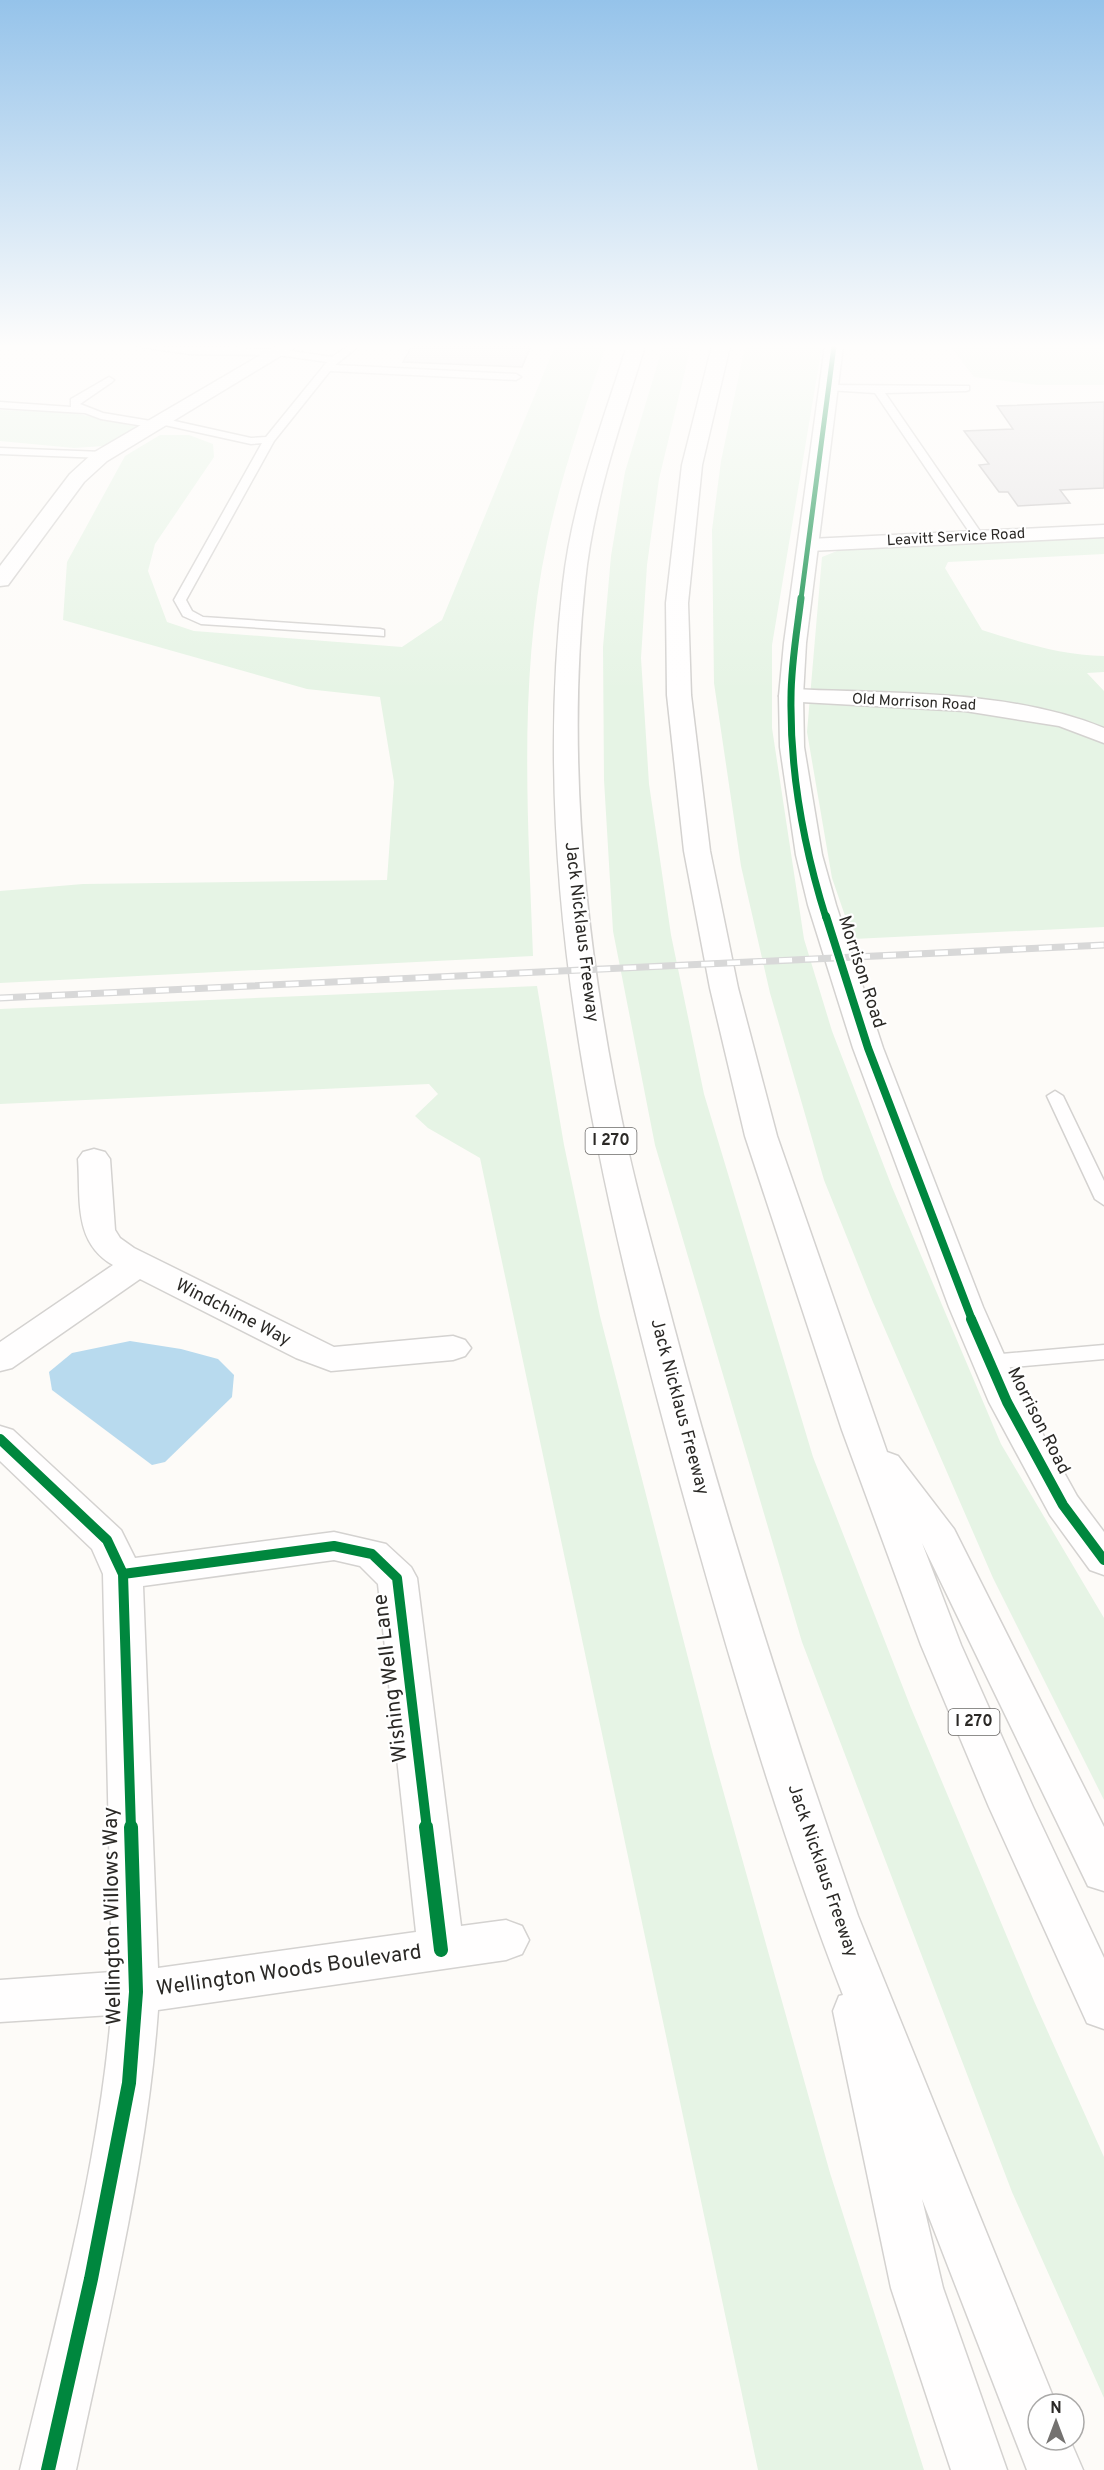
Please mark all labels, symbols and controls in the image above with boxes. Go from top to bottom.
street label: Leavitt Service Road [886,525,1026,551]
street label: Old Morrison Road [851,690,977,716]
street label: Jack Nicklaus Freeway [559,840,603,1024]
street label: Morrison Road [832,913,890,1031]
road number: I 270 [586,1128,636,1154]
street label: Windchime Way [171,1274,295,1352]
street label: Jack Nicklaus Freeway [644,1316,714,1498]
street label: Morrison Road [1001,1364,1075,1478]
street label: Wishing Well Lane [367,1592,415,1764]
road number: I 270 [948,1709,1000,1735]
street label: Jack Nicklaus Freeway [782,1781,862,1961]
street label: Wellington Willows Way [98,1807,128,2025]
street label: Wellington Woods Boulevard [155,1939,423,2003]
north arrow [1026,2392,1086,2452]
text: N [1050,2399,1062,2419]

